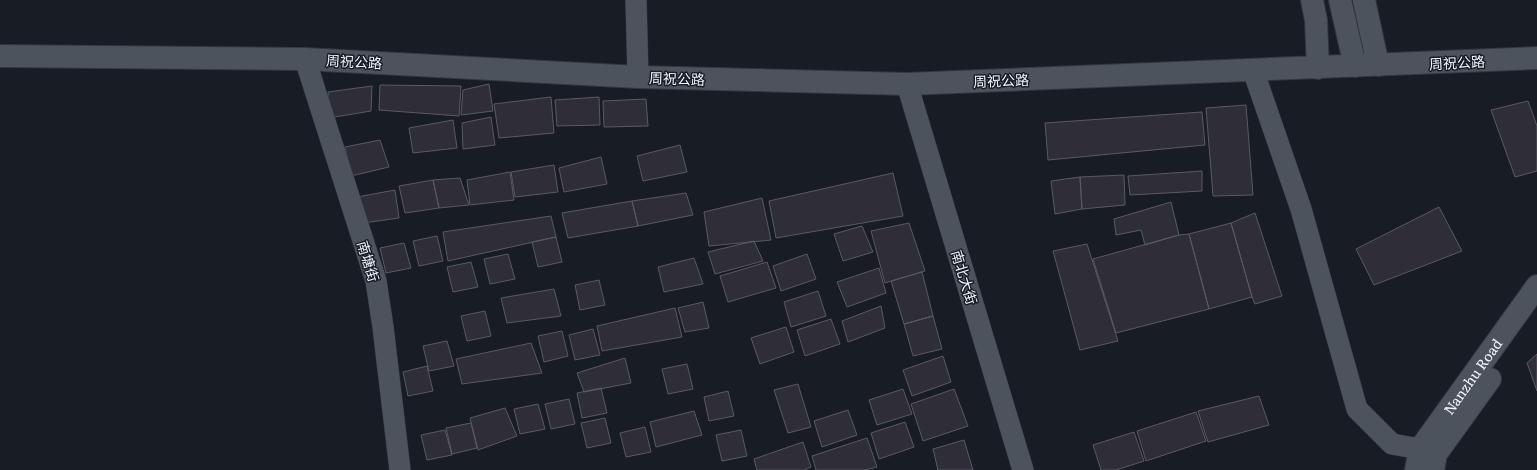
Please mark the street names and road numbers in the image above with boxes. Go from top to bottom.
street label: 周祝公路 [326,50,382,72]
street label: 周祝公路 [1429,51,1485,73]
street label: 周祝公路 [649,67,705,89]
street label: 周祝公路 [973,69,1029,91]
street label: 南塘街 [353,238,385,284]
street label: 南北大街 [947,247,983,307]
street label: Nanzhu Road [1438,334,1507,418]

